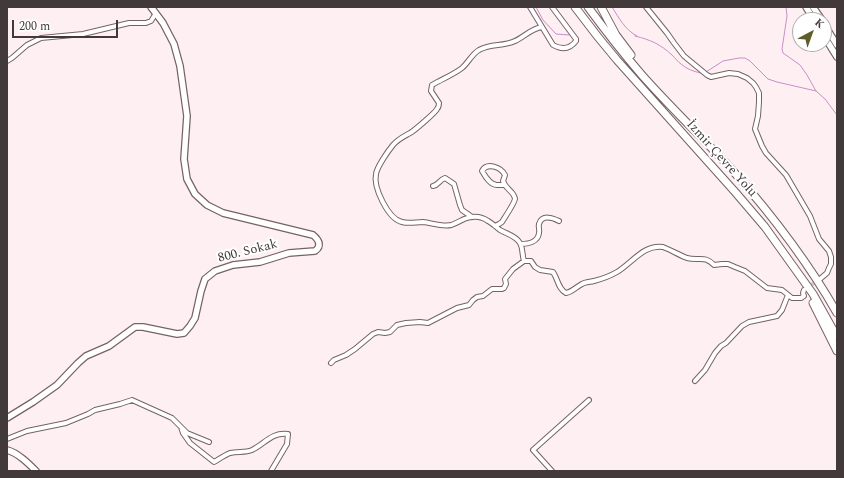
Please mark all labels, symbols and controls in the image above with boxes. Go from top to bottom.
scale bar [14,12,120,38]
north arrow [792,12,832,52]
text: K [811,14,828,33]
text: 200 m [19,17,50,36]
street label: İzmir Çevre Yolu [682,117,760,201]
street label: 800. Sokak [217,237,279,267]

